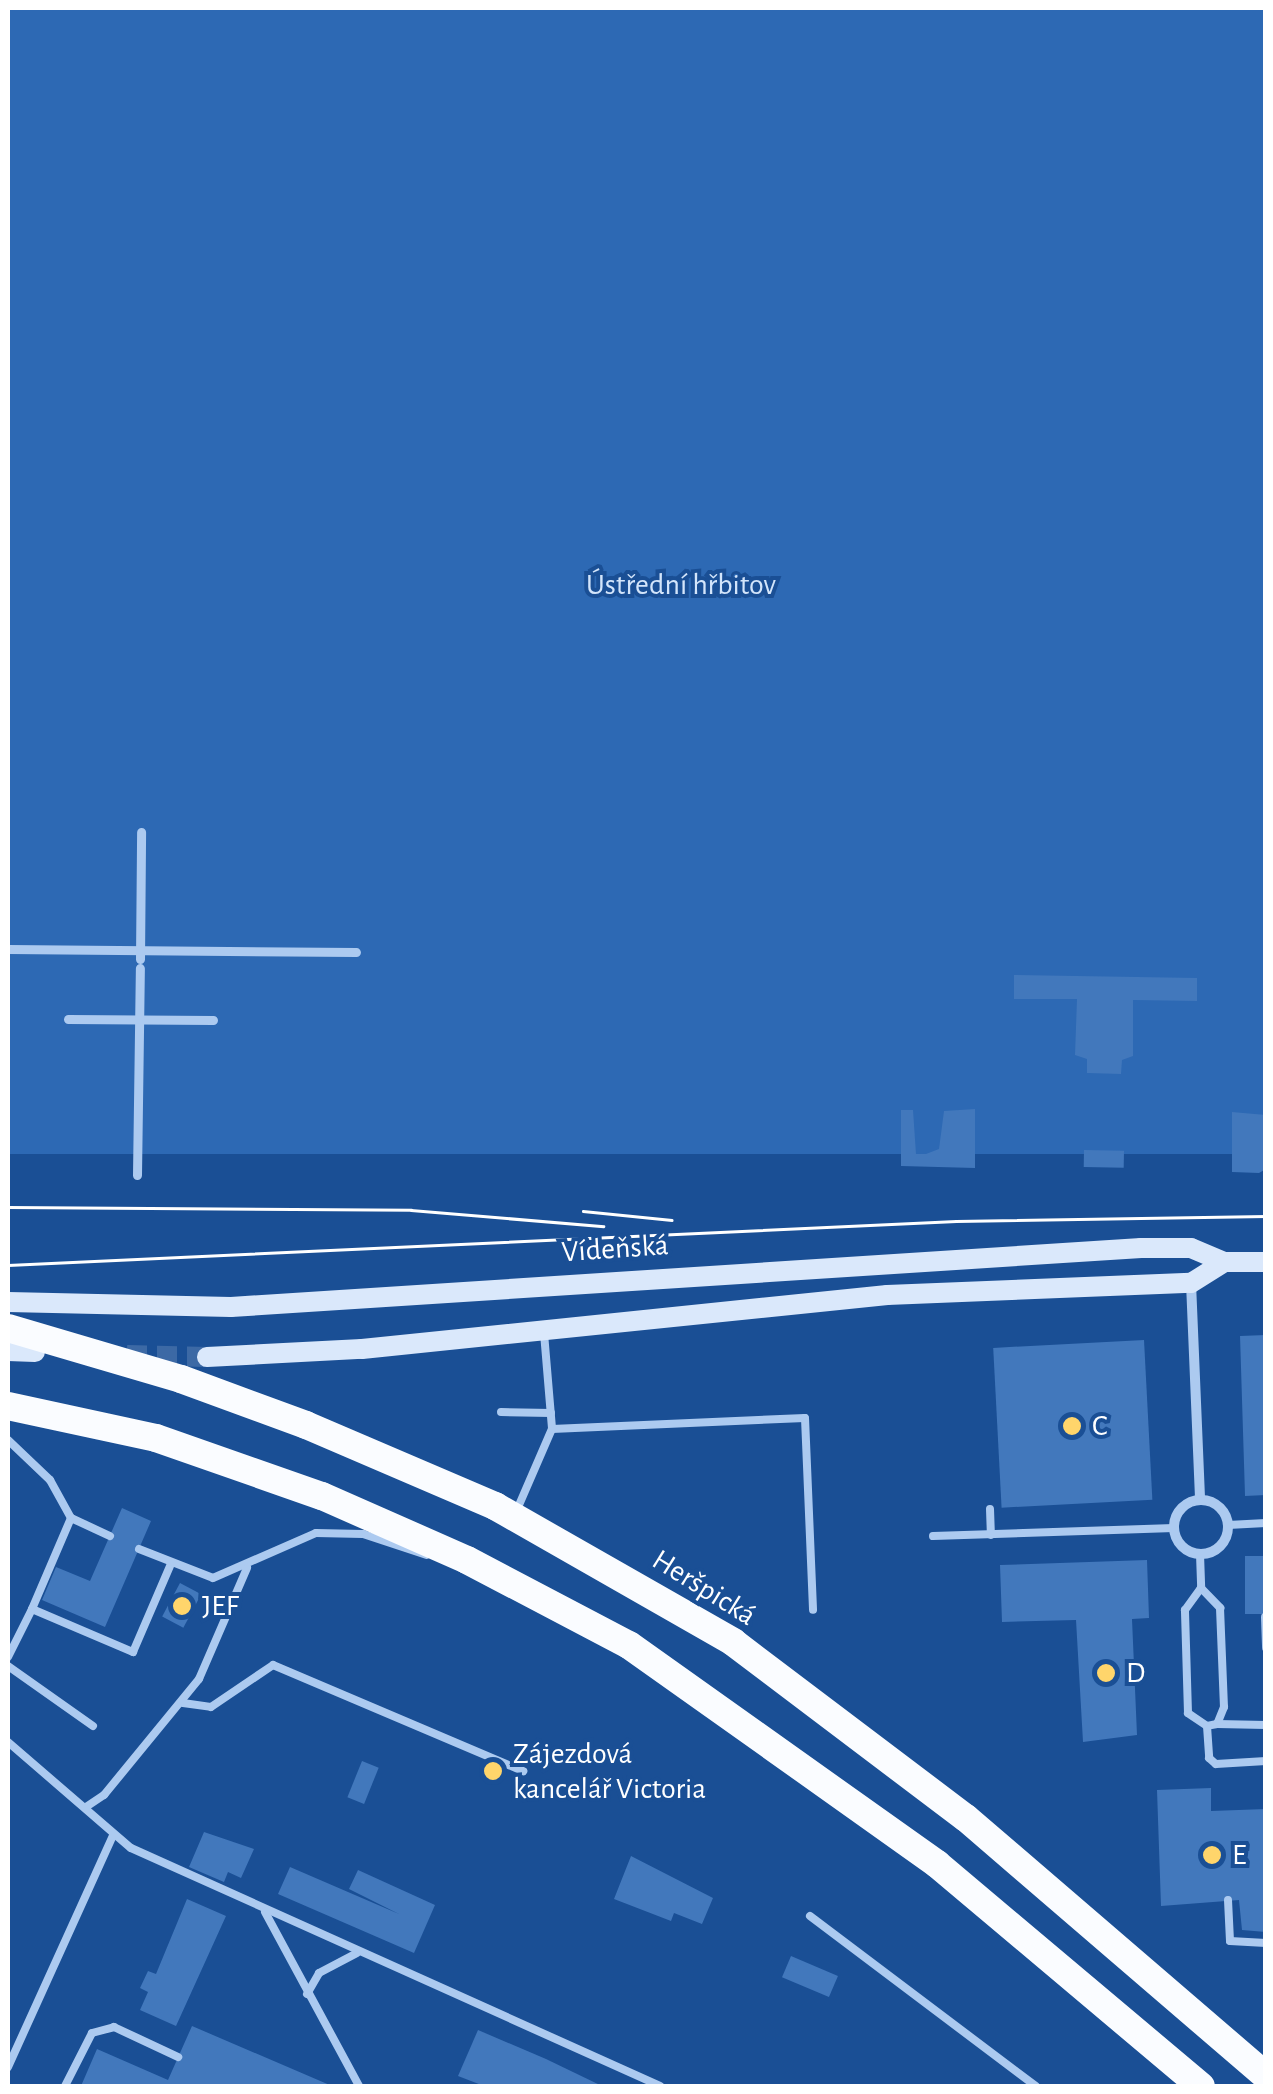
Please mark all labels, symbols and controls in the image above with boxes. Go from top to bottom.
park label: Ústřední hřbitov [586,567,776,603]
street label: Vídeňská [560,1227,670,1271]
place label: C [1092,1408,1108,1444]
marker: C [1061,1415,1083,1437]
street label: Heršpická [645,1542,763,1634]
place label: JEF [202,1588,239,1624]
marker: JEF [171,1595,193,1617]
place label: D [1126,1655,1145,1691]
marker: D [1095,1662,1117,1684]
place label: Zájezdová kancelář Victoria [513,1736,706,1806]
marker: Zájezdová kancelář Victoria [482,1760,504,1782]
place label: E [1232,1837,1246,1873]
marker: E [1201,1844,1223,1866]

